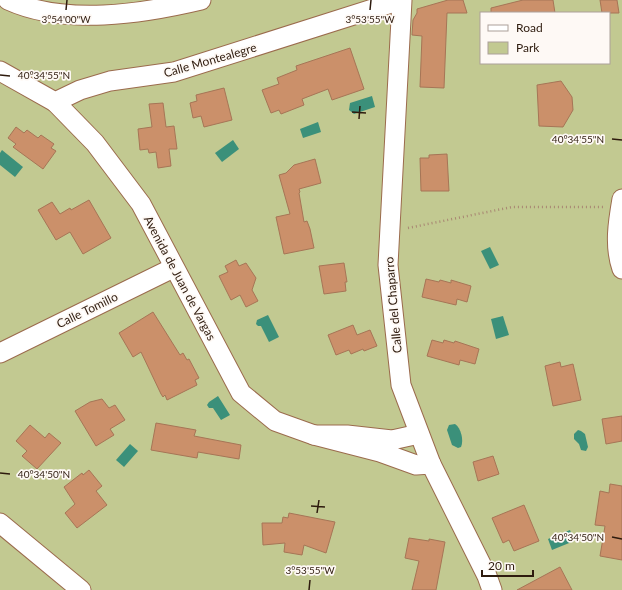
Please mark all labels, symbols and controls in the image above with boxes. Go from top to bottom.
legend [480,12,610,64]
text: 3°54'00"W [41,13,91,25]
text: 3°53'55"W [345,13,395,25]
text: Road [516,20,543,35]
street label: Calle Montealegre [162,40,258,80]
text: Park [516,40,540,55]
text: 40°34'55"N [18,69,70,81]
text: 40°34'55"N [552,133,604,145]
street label: Avenida de Juan de Vargas [141,213,219,343]
street label: Calle del Chaparro [381,256,405,354]
street label: Calle Tomillo [54,289,120,331]
text: 40°34'50"N [18,468,70,480]
text: 40°34'50"N [552,531,604,543]
scale bar [482,552,533,578]
text: 20 m [488,558,515,573]
text: 3°53'55"W [285,564,335,576]

